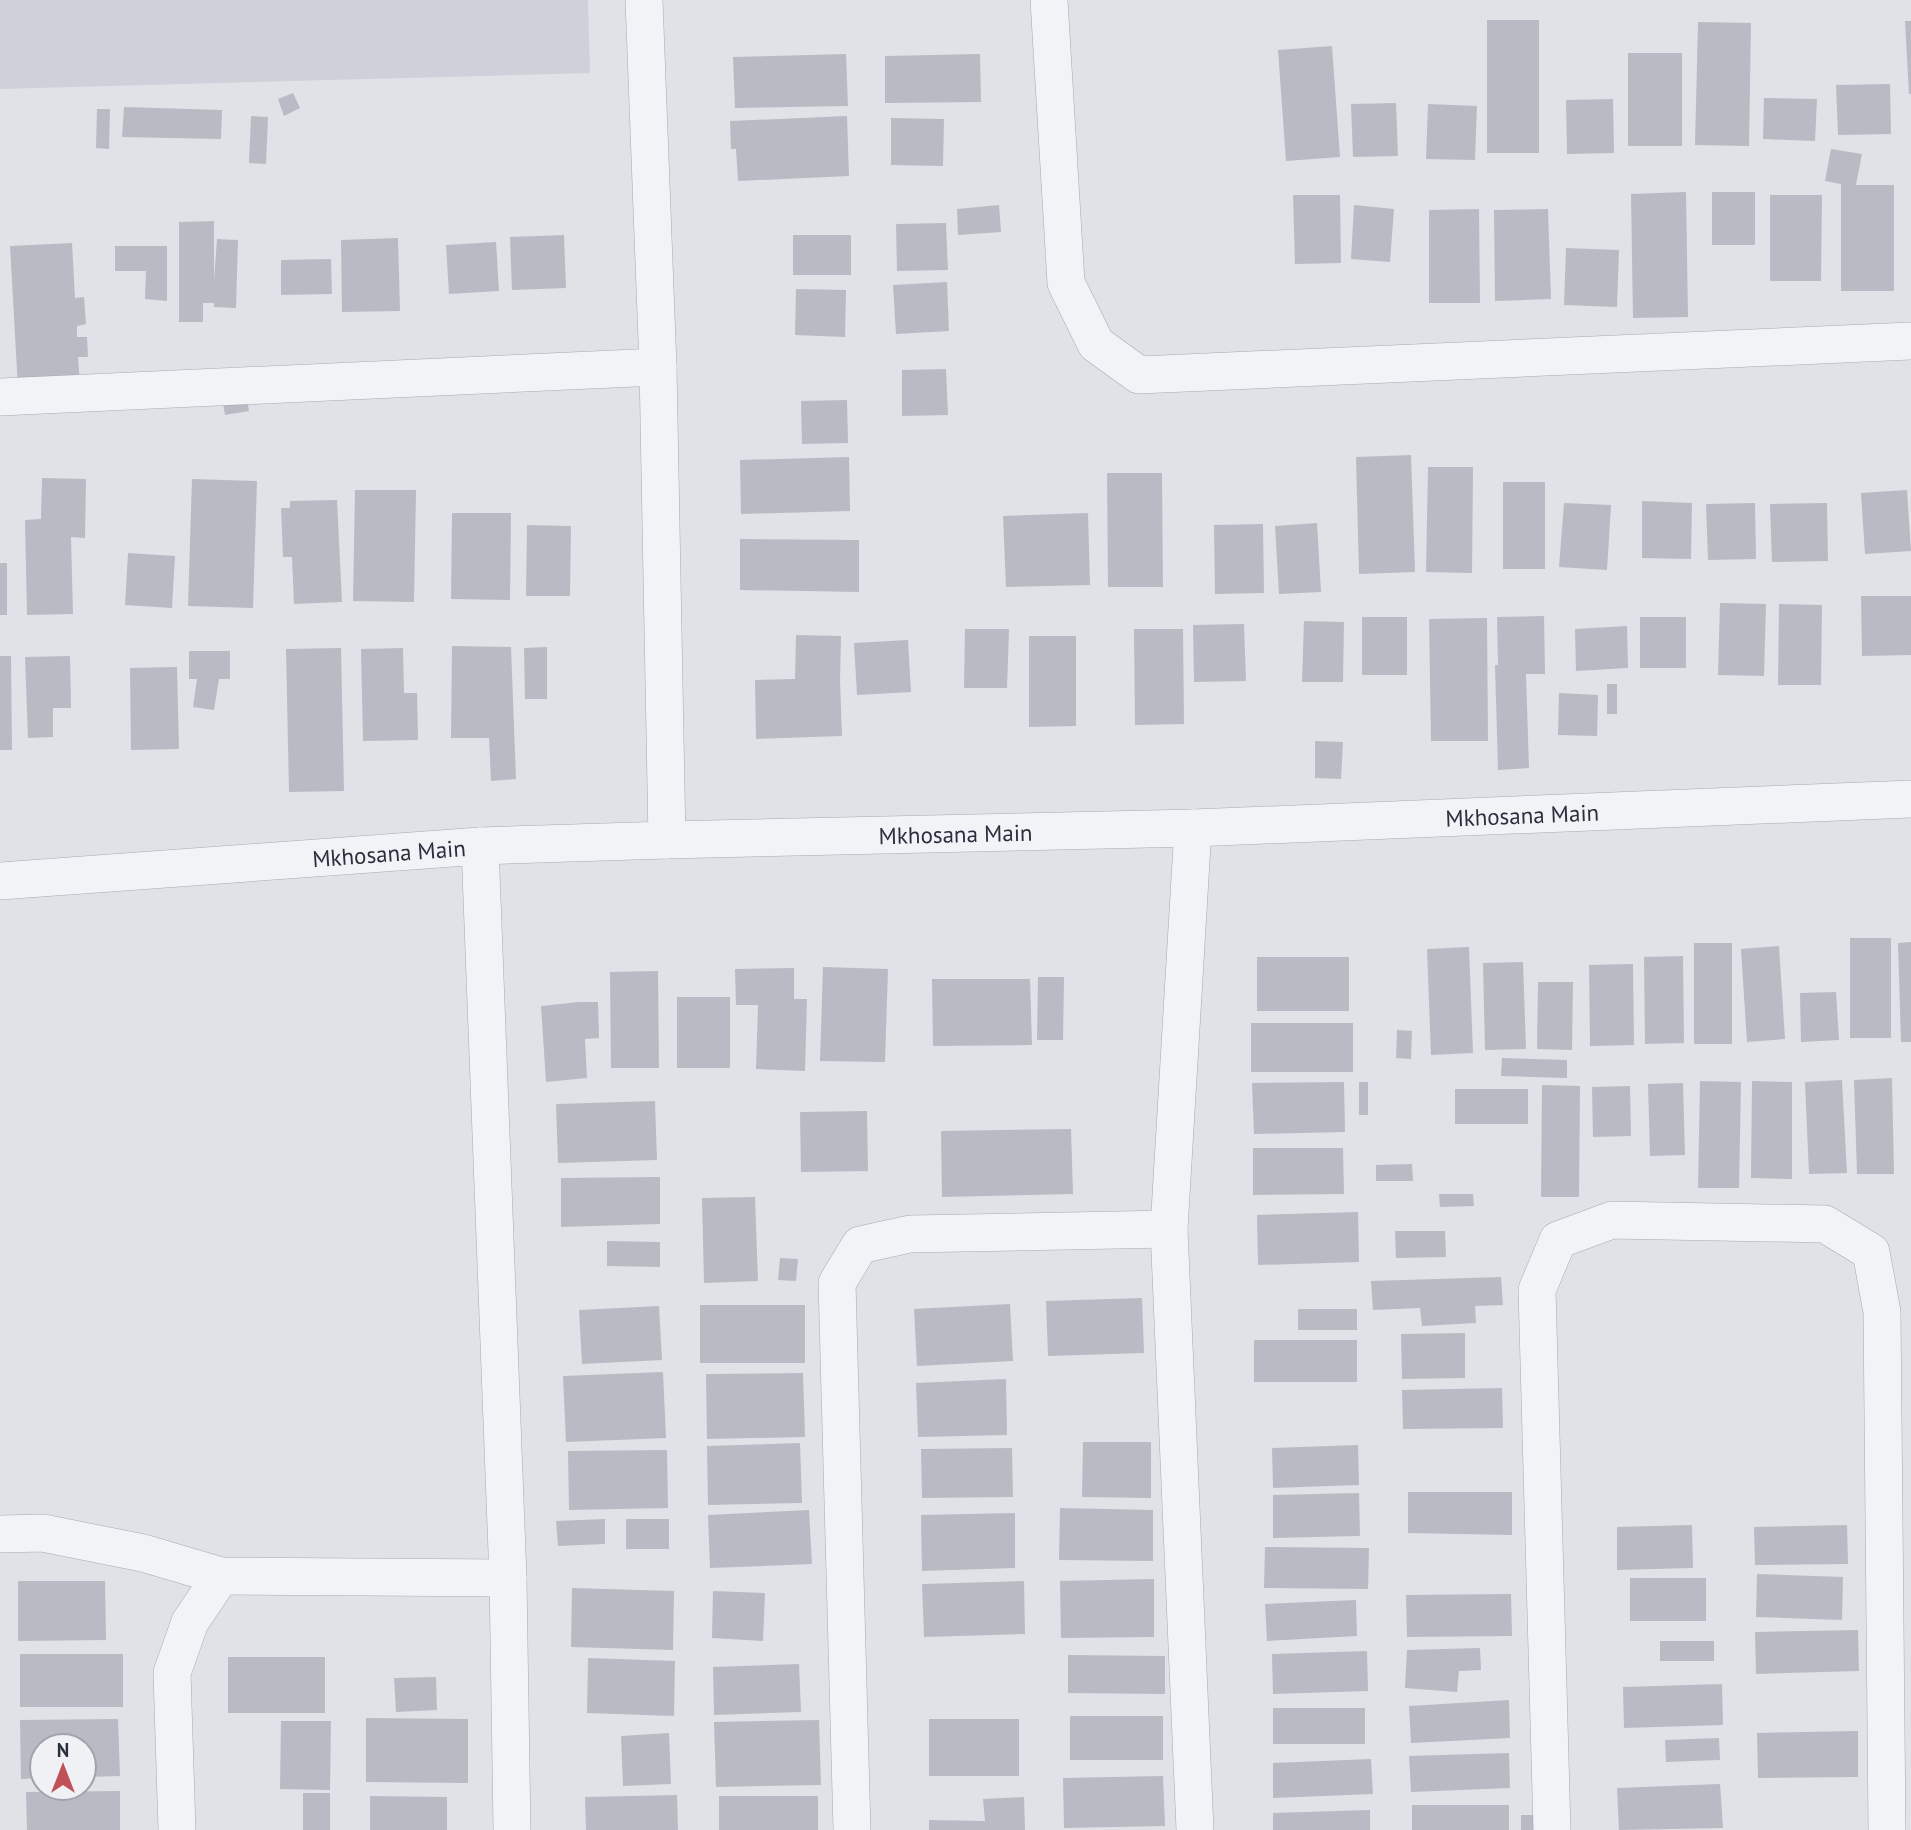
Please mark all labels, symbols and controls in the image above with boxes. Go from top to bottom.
street label: Mkhosana Main [1445,797,1600,832]
street label: Mkhosana Main [878,817,1033,850]
street label: Mkhosana Main [311,833,467,873]
north arrow [28,1732,98,1802]
text: N [57,1738,69,1762]

